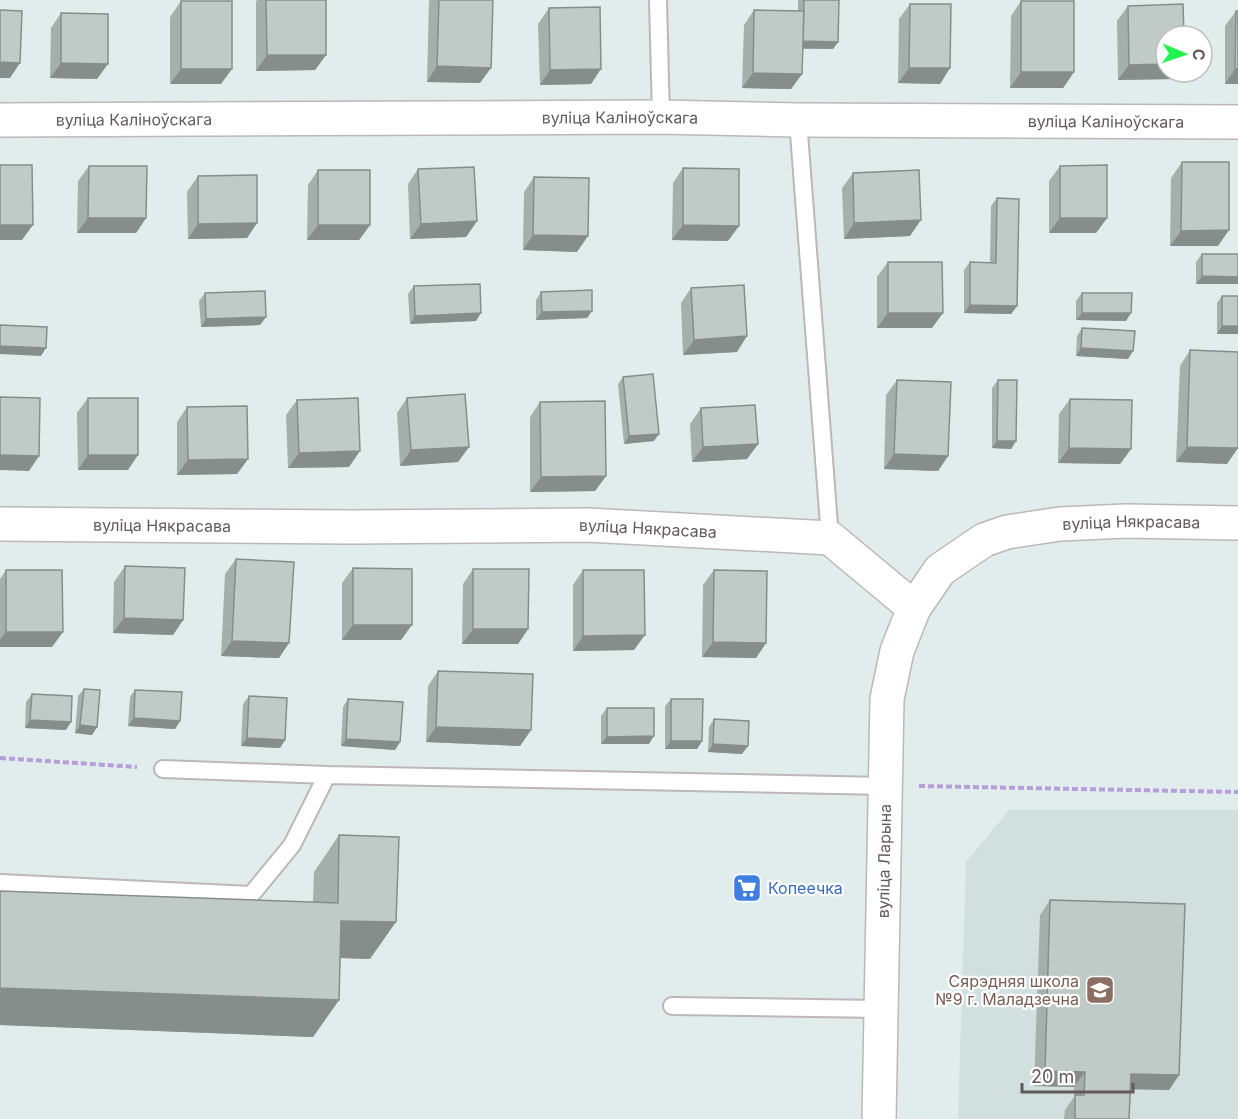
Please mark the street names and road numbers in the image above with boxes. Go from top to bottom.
street label: вуліца Каліноўскага [542,107,698,128]
street label: вуліца Каліноўскага [56,109,212,130]
street label: вуліца Каліноўскага [1028,111,1184,132]
street label: вуліца Някрасава [1062,511,1201,534]
street label: вуліца Някрасава [93,515,231,536]
street label: вуліца Някрасава [579,515,717,542]
street label: вуліца Ларына [873,804,895,918]

